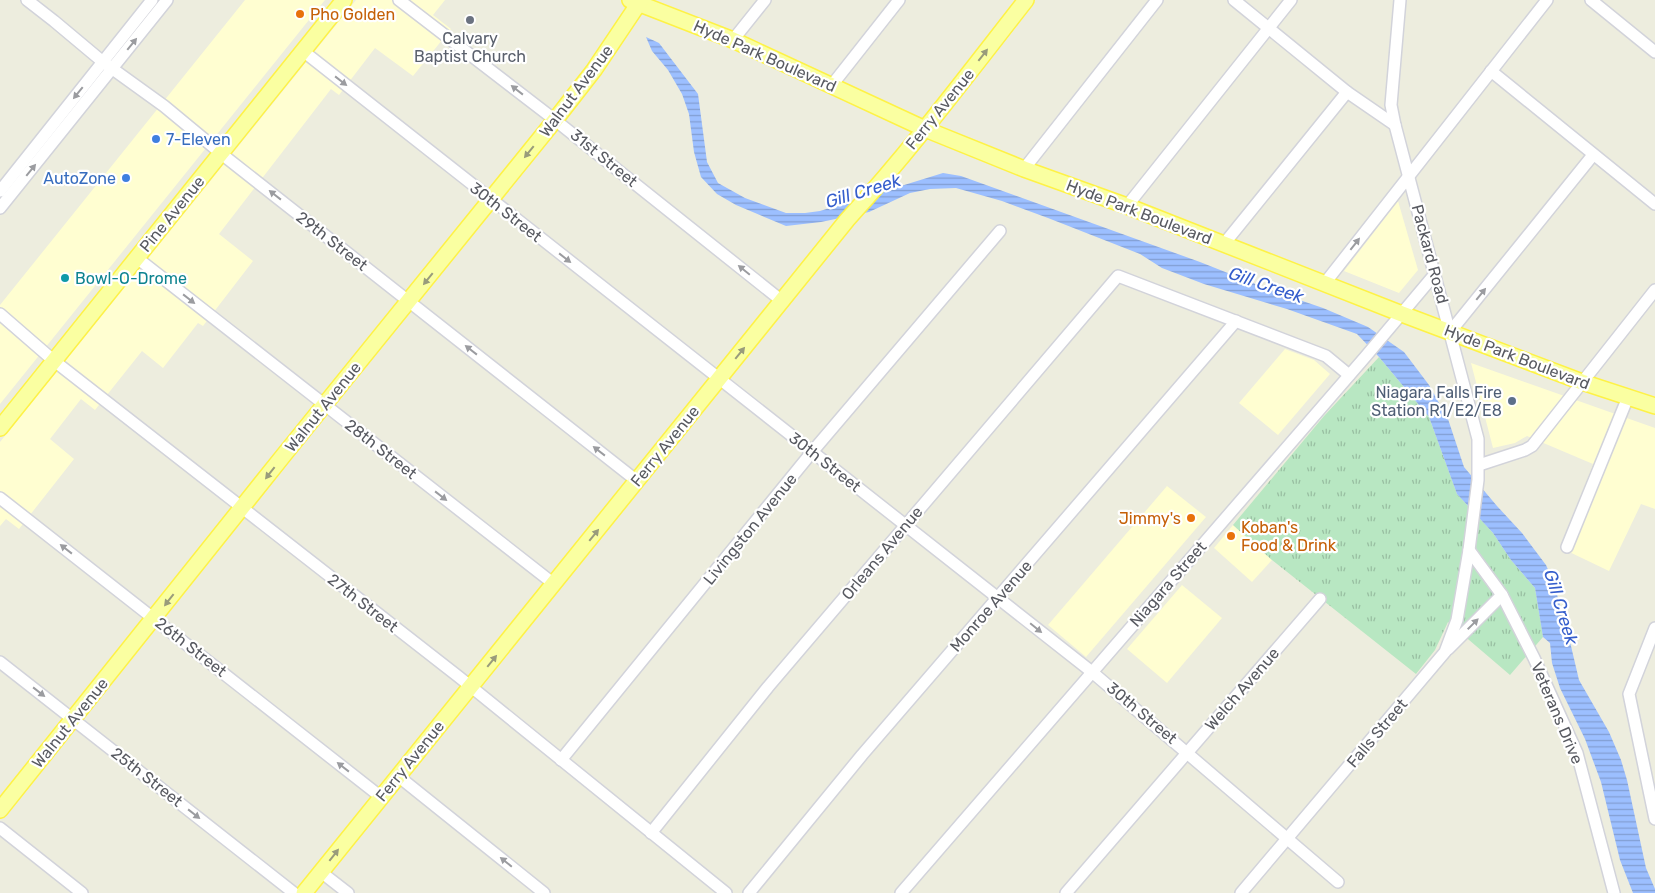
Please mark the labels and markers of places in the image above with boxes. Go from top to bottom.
place label: Pho Golden [310,5,395,24]
marker: Pho Golden [294,8,306,20]
marker: Calvary Baptist Church [464,14,476,26]
place label: Calvary Baptist Church [414,29,526,66]
place label: 7-Eleven [166,130,231,149]
marker: 7-Eleven [150,133,162,145]
place label: AutoZone [43,169,116,188]
marker: AutoZone [120,172,132,184]
place label: Bowl-O-Drome [75,269,187,288]
marker: Bowl-O-Drome [59,272,71,284]
place label: Niagara Falls Fire Station R1/E2/E8 [1371,383,1502,420]
marker: Niagara Falls Fire Station R1/E2/E8 [1506,395,1518,407]
place label: Jimmy's [1119,509,1181,528]
marker: Jimmy's [1185,512,1197,524]
place label: Koban's Food & Drink [1241,518,1337,555]
marker: Koban's Food & Drink [1225,530,1237,542]

